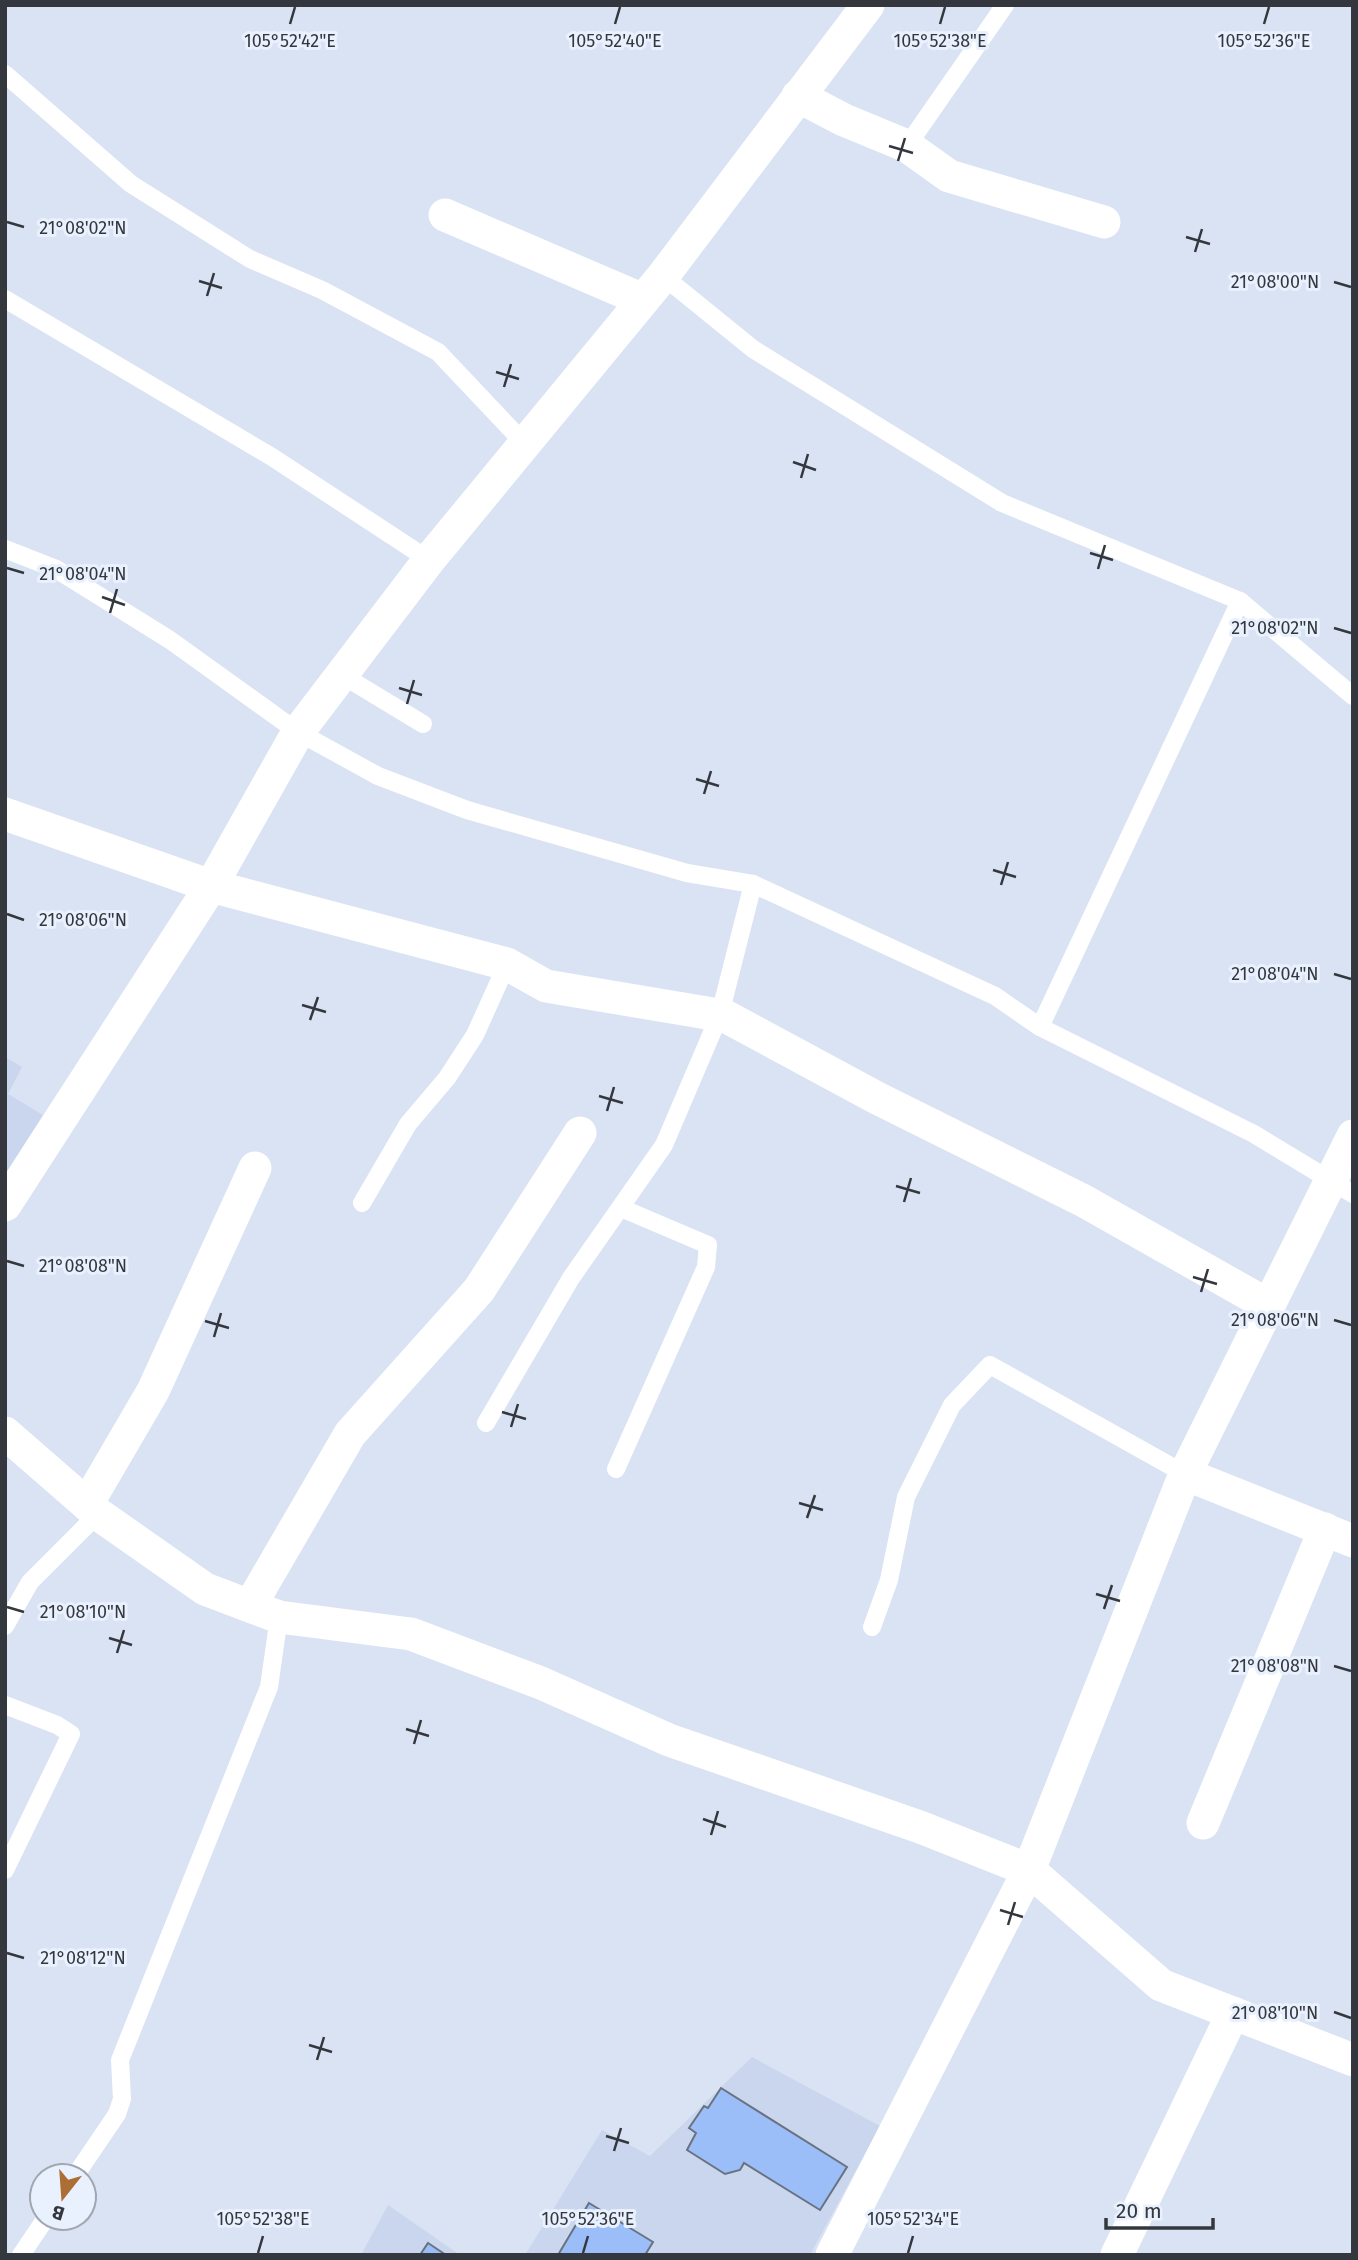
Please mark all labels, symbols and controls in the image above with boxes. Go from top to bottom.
text: 105°52'42"E [244,30,336,52]
text: 105°52'40"E [568,30,662,52]
text: 105°52'38"E [893,30,987,52]
text: 105°52'36"E [1218,30,1310,52]
text: 21°08'02"N [39,217,127,239]
text: 21°08'00"N [1231,271,1319,293]
text: 21°08'04"N [39,563,127,585]
text: 21°08'02"N [1231,617,1319,639]
text: 21°08'06"N [39,909,127,931]
text: 21°08'04"N [1231,963,1319,985]
text: 21°08'08"N [39,1255,127,1277]
text: 21°08'06"N [1231,1309,1319,1331]
text: 21°08'10"N [40,1601,126,1623]
text: 21°08'08"N [1231,1655,1319,1677]
text: 21°08'12"N [40,1947,126,1969]
text: 21°08'10"N [1232,2002,1318,2024]
north arrow [28,2162,98,2232]
scale bar [1106,2186,1213,2230]
text: 20 m [1116,2198,1162,2224]
text: B [49,2200,67,2225]
text: 105°52'38"E [216,2208,310,2230]
text: 105°52'36"E [542,2208,634,2230]
text: 105°52'34"E [867,2208,959,2230]

